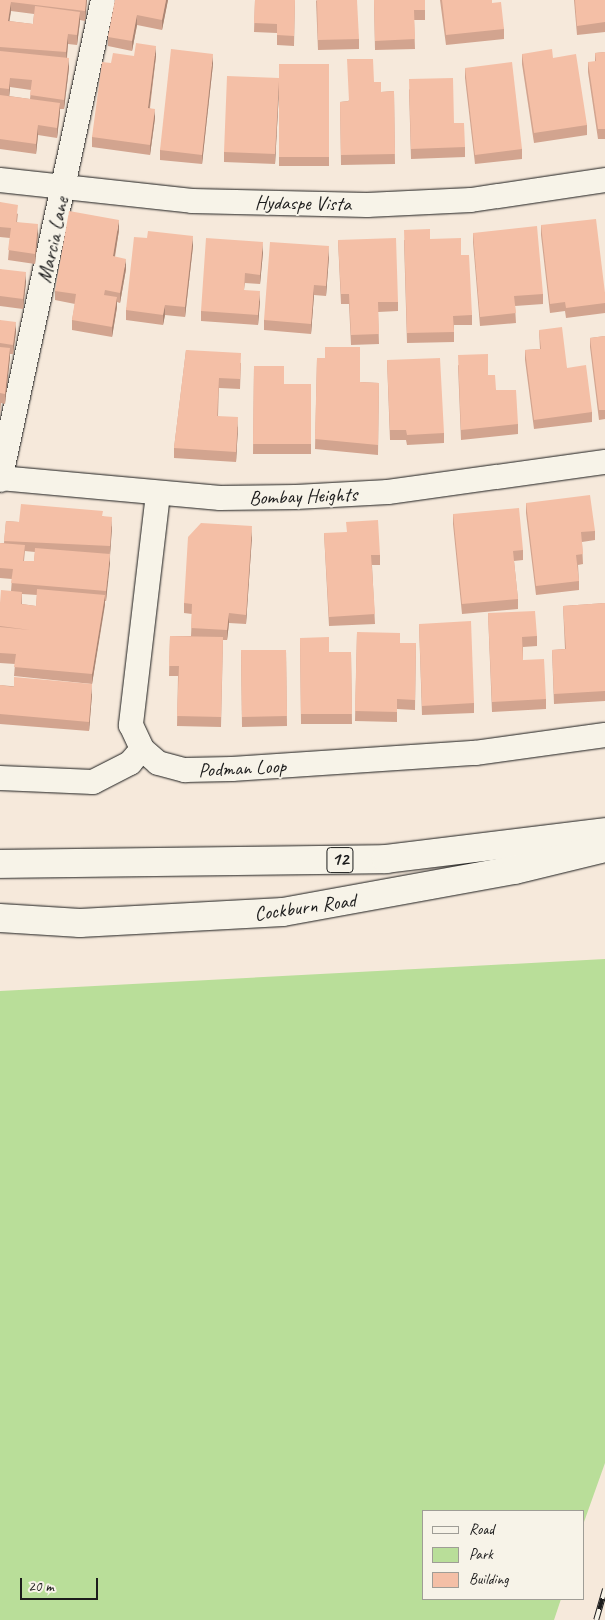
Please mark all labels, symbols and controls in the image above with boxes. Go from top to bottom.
street label: Hydaspe Vista [255,190,351,216]
street label: Marcia Lane [32,195,74,285]
street label: Bombay Heights [249,482,357,510]
street label: Podman Loop [197,754,287,782]
road number: 12 [326,844,354,876]
street label: Cockburn Road [253,888,357,926]
legend [422,1510,585,1600]
text: Road [469,1520,494,1539]
text: Park [469,1545,493,1564]
scale bar [22,1568,100,1600]
text: Building [469,1570,508,1589]
text: 20 m [28,1577,54,1596]

